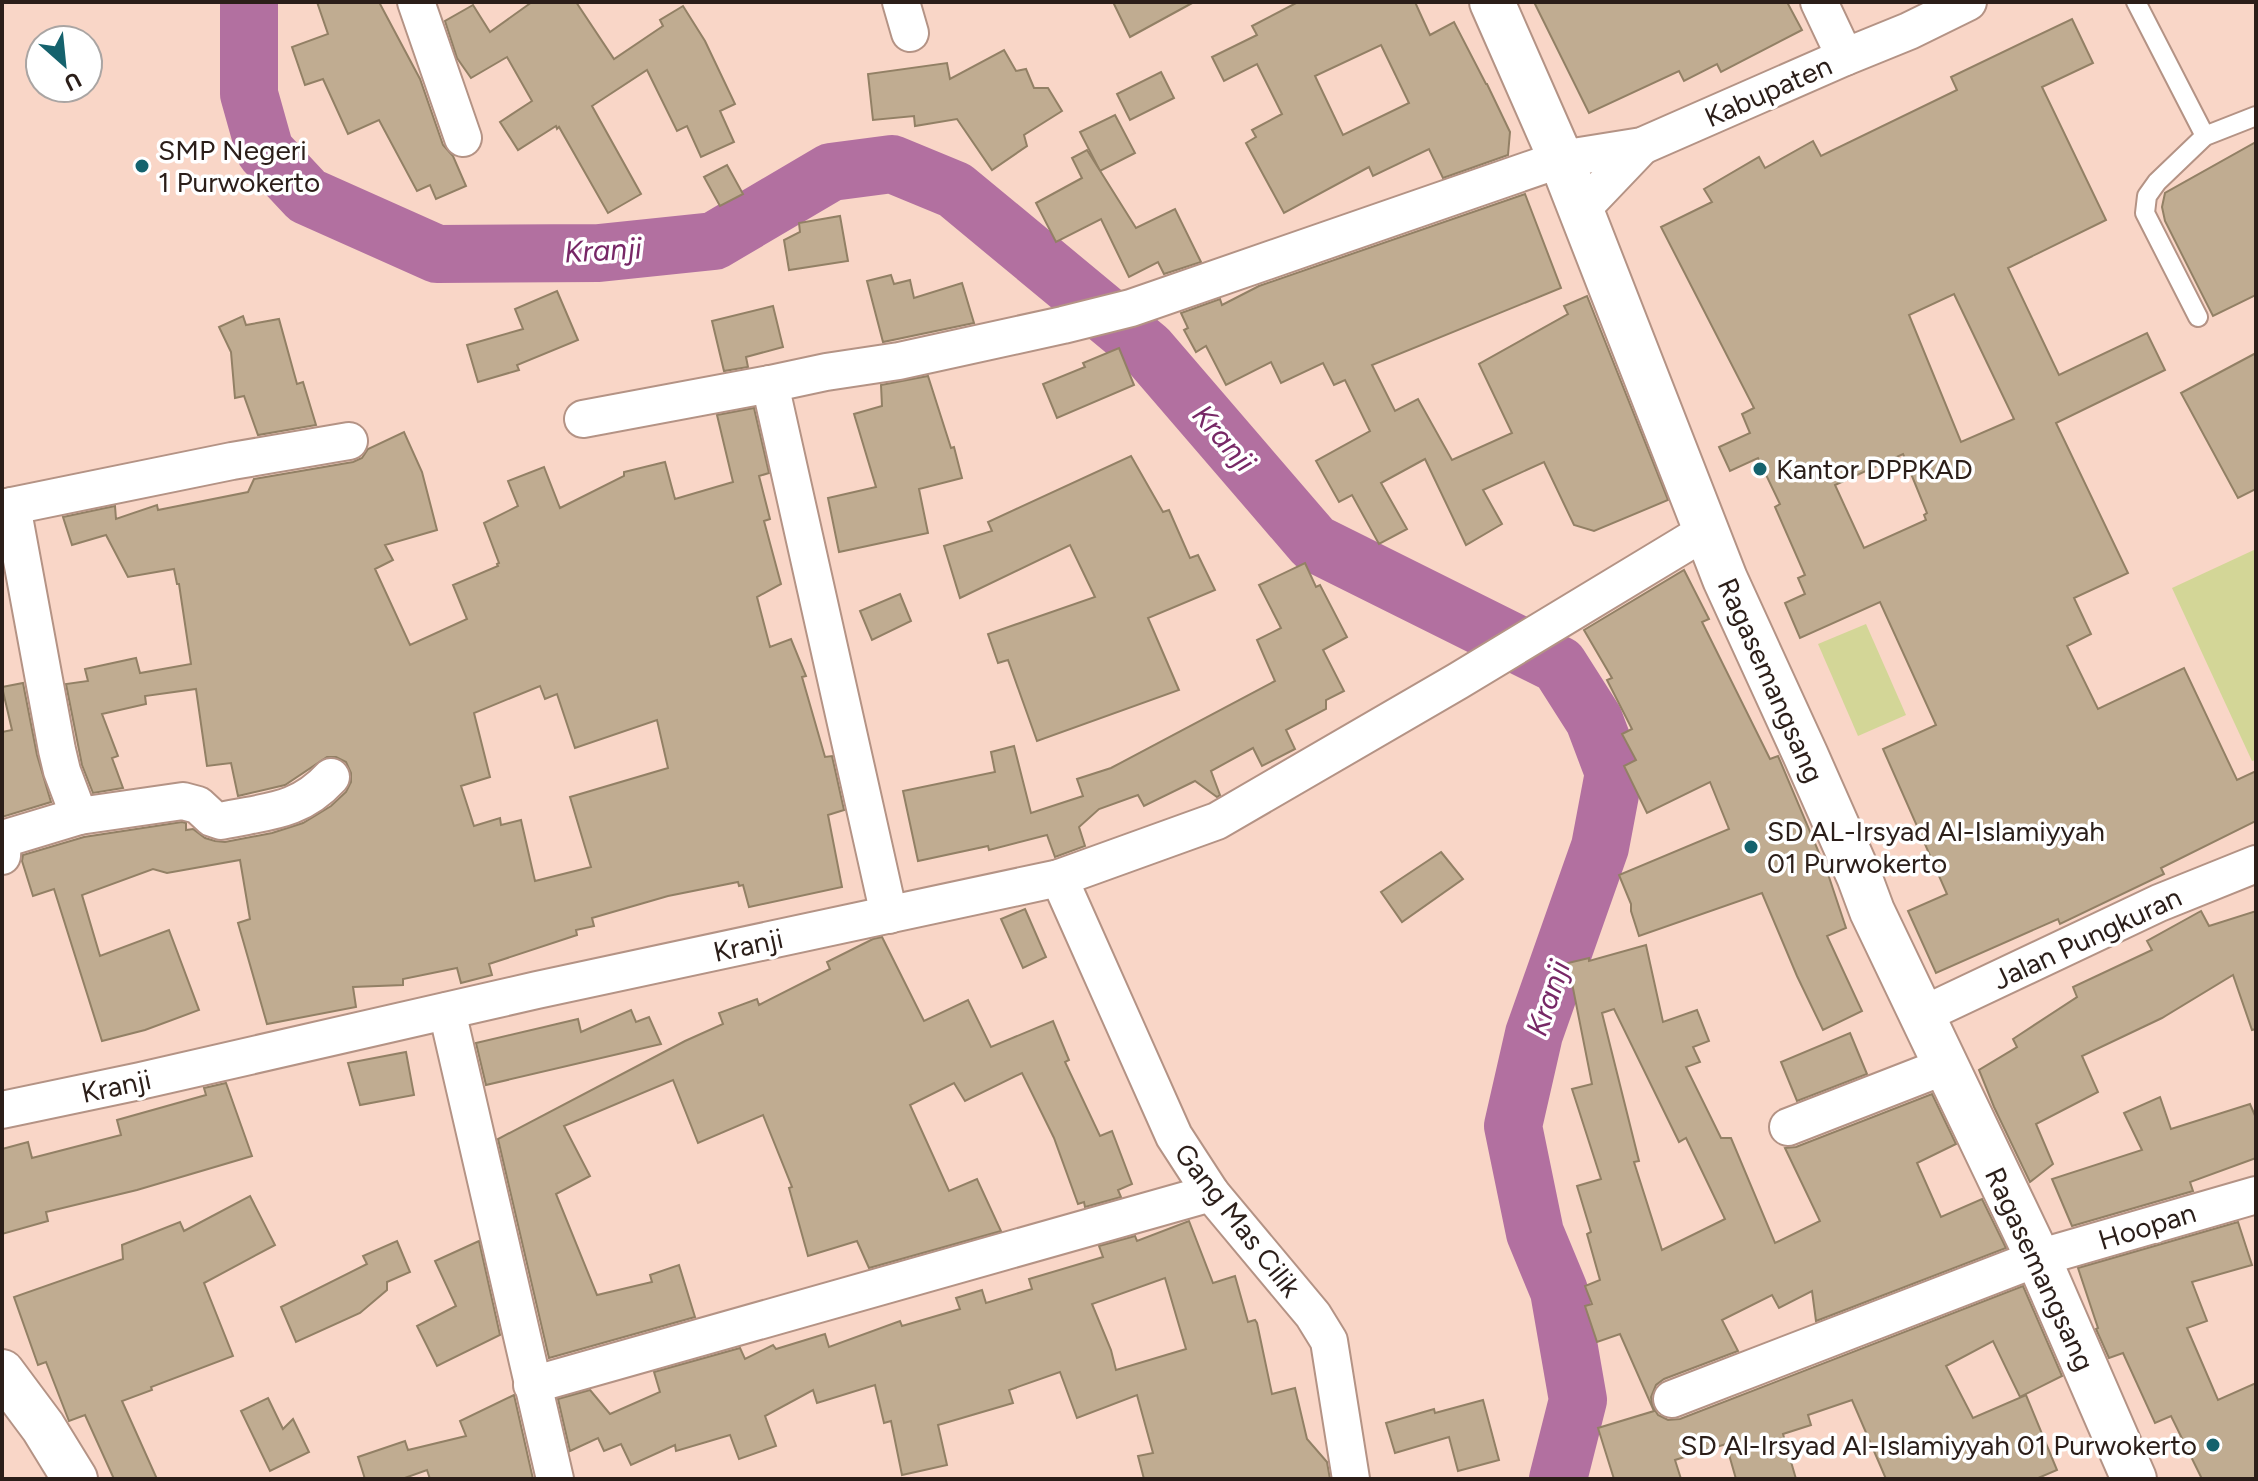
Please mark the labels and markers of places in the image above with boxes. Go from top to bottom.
place label: SMP Negeri 1 Purwokerto [158,133,320,199]
marker: SMP Negeri 1 Purwokerto [133,157,151,175]
place label: Kantor DPPKAD [1776,452,1973,486]
marker: Kantor DPPKAD [1751,460,1769,478]
place label: SD AL-Irsyad Al-Islamiyyah 01 Purwokerto [1767,814,2105,880]
marker: SD AL-Irsyad Al-Islamiyyah 01 Purwokerto [1742,838,1760,856]
place label: SD Al-Irsyad Al-Islamiyyah 01 Purwokerto [1680,1428,2197,1462]
marker: SD Al-Irsyad Al-Islamiyyah 01 Purwokerto [2204,1436,2222,1454]

